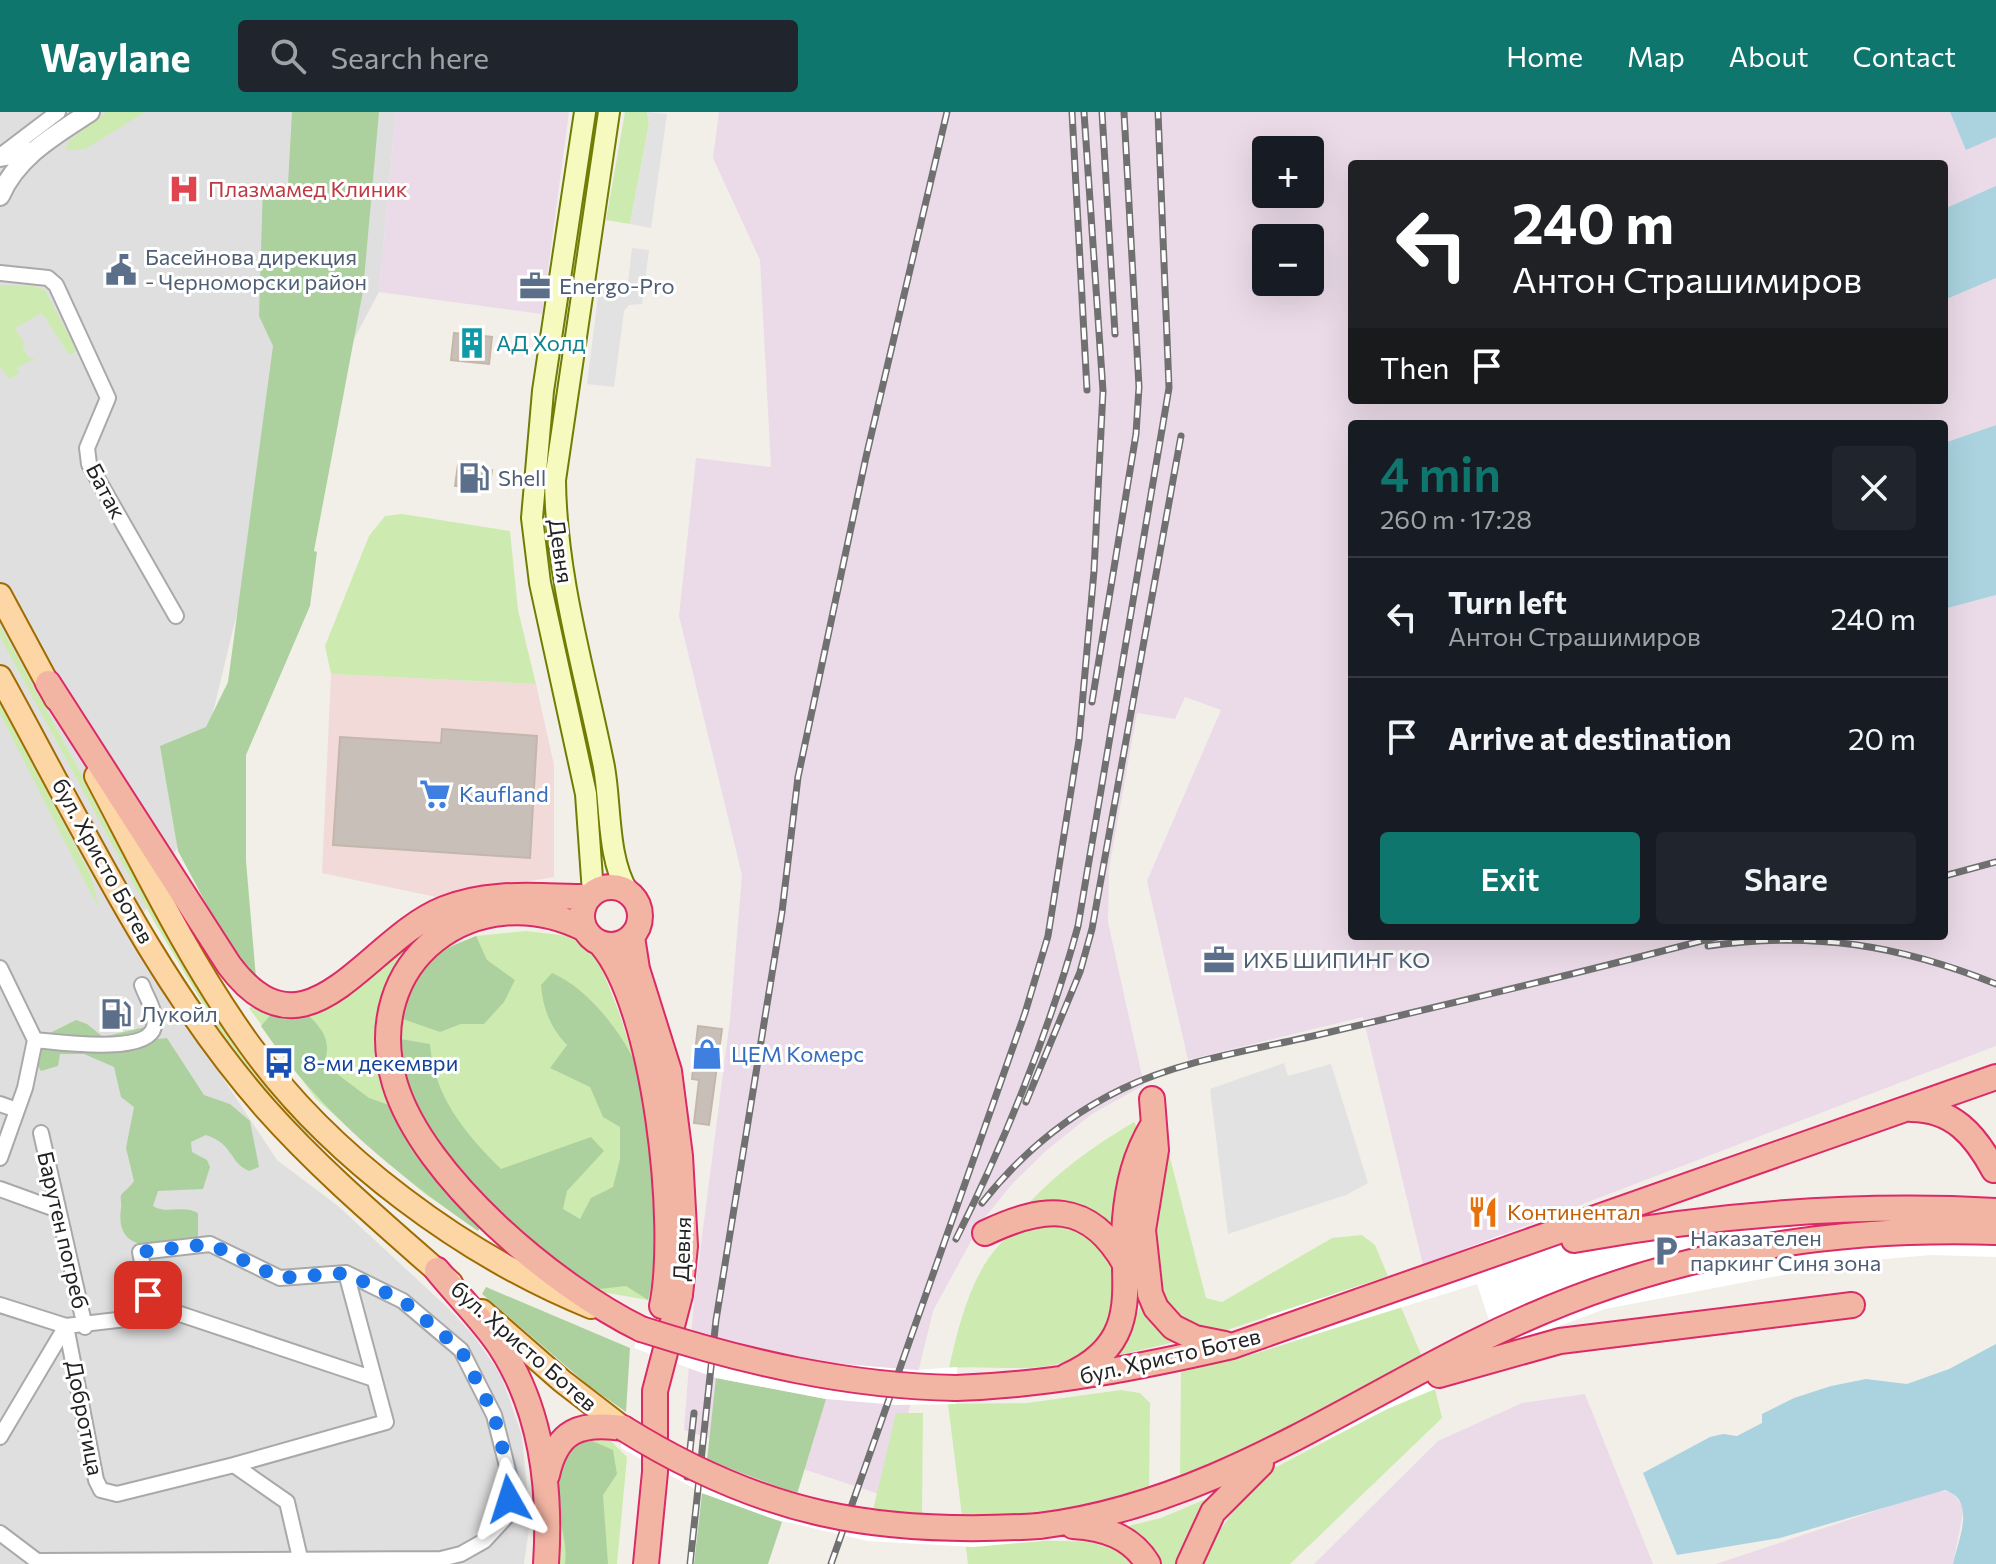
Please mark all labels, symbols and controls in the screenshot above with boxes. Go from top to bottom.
search box [238,20,798,92]
text: Waylane [40,33,190,80]
icon: search [266,34,310,78]
text: Search here [330,38,489,75]
text: Home [1506,39,1583,73]
text: Map [1627,39,1685,73]
text: About [1729,39,1809,73]
text: Contact [1853,39,1956,73]
map controls [1252,136,1324,296]
button: + [1252,136,1324,208]
hospital icon: Плазмамед Клиник [167,172,201,206]
place label: Плазмамед Клиник [208,175,408,202]
text: 240 m [1512,187,1674,256]
icon: left [1380,192,1484,296]
button: − [1252,224,1324,296]
place label: Басейнова дирекция - Черноморски район [145,243,367,295]
public building icon: Басейнова дирекция - Черноморски район [104,253,138,287]
text: Антон Страшимиров [1512,256,1862,300]
office icon: Energo-Pro [518,269,552,303]
place label: Energo-Pro [559,272,675,299]
building icon: АД Холд [455,326,489,360]
place label: АД Холд [496,329,585,356]
icon: arrive [1465,344,1509,388]
text: Then [1380,348,1449,385]
text: 4 min [1380,443,1501,502]
button: close [1832,446,1916,530]
street label: Батак [81,458,132,523]
fuel station icon: Shell [457,461,491,495]
place label: Shell [498,464,546,491]
text: 260 m · 17:28 [1380,503,1532,534]
street label: Девня [544,517,579,585]
text: Turn left [1448,583,1567,620]
icon: left [1380,595,1424,639]
text: 240 m [1830,599,1916,636]
text: Антон Страшимиров [1448,620,1701,651]
icon: arrive [1380,715,1424,759]
text: Arrive at destination [1448,719,1732,756]
text: 20 m [1848,719,1916,756]
street label: бул. Христо Ботев [47,773,160,948]
supermarket icon: Kaufland [418,777,452,811]
place label: Kaufland [459,780,549,807]
button: Exit [1380,832,1640,924]
button: Share [1656,832,1916,924]
office icon: ИХБ ШИПИНГ КО [1202,943,1236,977]
place label: ИХБ ШИПИНГ КО [1243,946,1430,973]
fuel station icon: Лукойл [99,997,133,1031]
place label: Лукойл [140,1000,218,1027]
shop icon: ЦЕМ Комерс [690,1037,724,1071]
place label: ЦЕМ Комерс [731,1040,864,1067]
bus stop icon: 8-ми декември [262,1046,296,1080]
place label: 8-ми декември [303,1049,458,1076]
street label: Барутен погреб [32,1148,95,1311]
restaurant icon: Континентал [1466,1195,1500,1229]
place label: Континентал [1507,1198,1641,1225]
street label: Девня [667,1216,696,1282]
place label: Наказателен паркинг Синя зона [1690,1224,1881,1276]
parking icon: Наказателен паркинг Синя зона [1649,1234,1683,1268]
pin [114,1261,182,1329]
icon: arrive [126,1273,170,1317]
street label: бул. Христо Ботев [446,1275,603,1416]
street label: бул. Христо Ботев [1077,1322,1263,1389]
street label: Добротица [61,1358,110,1478]
position arrow [467,1457,551,1541]

